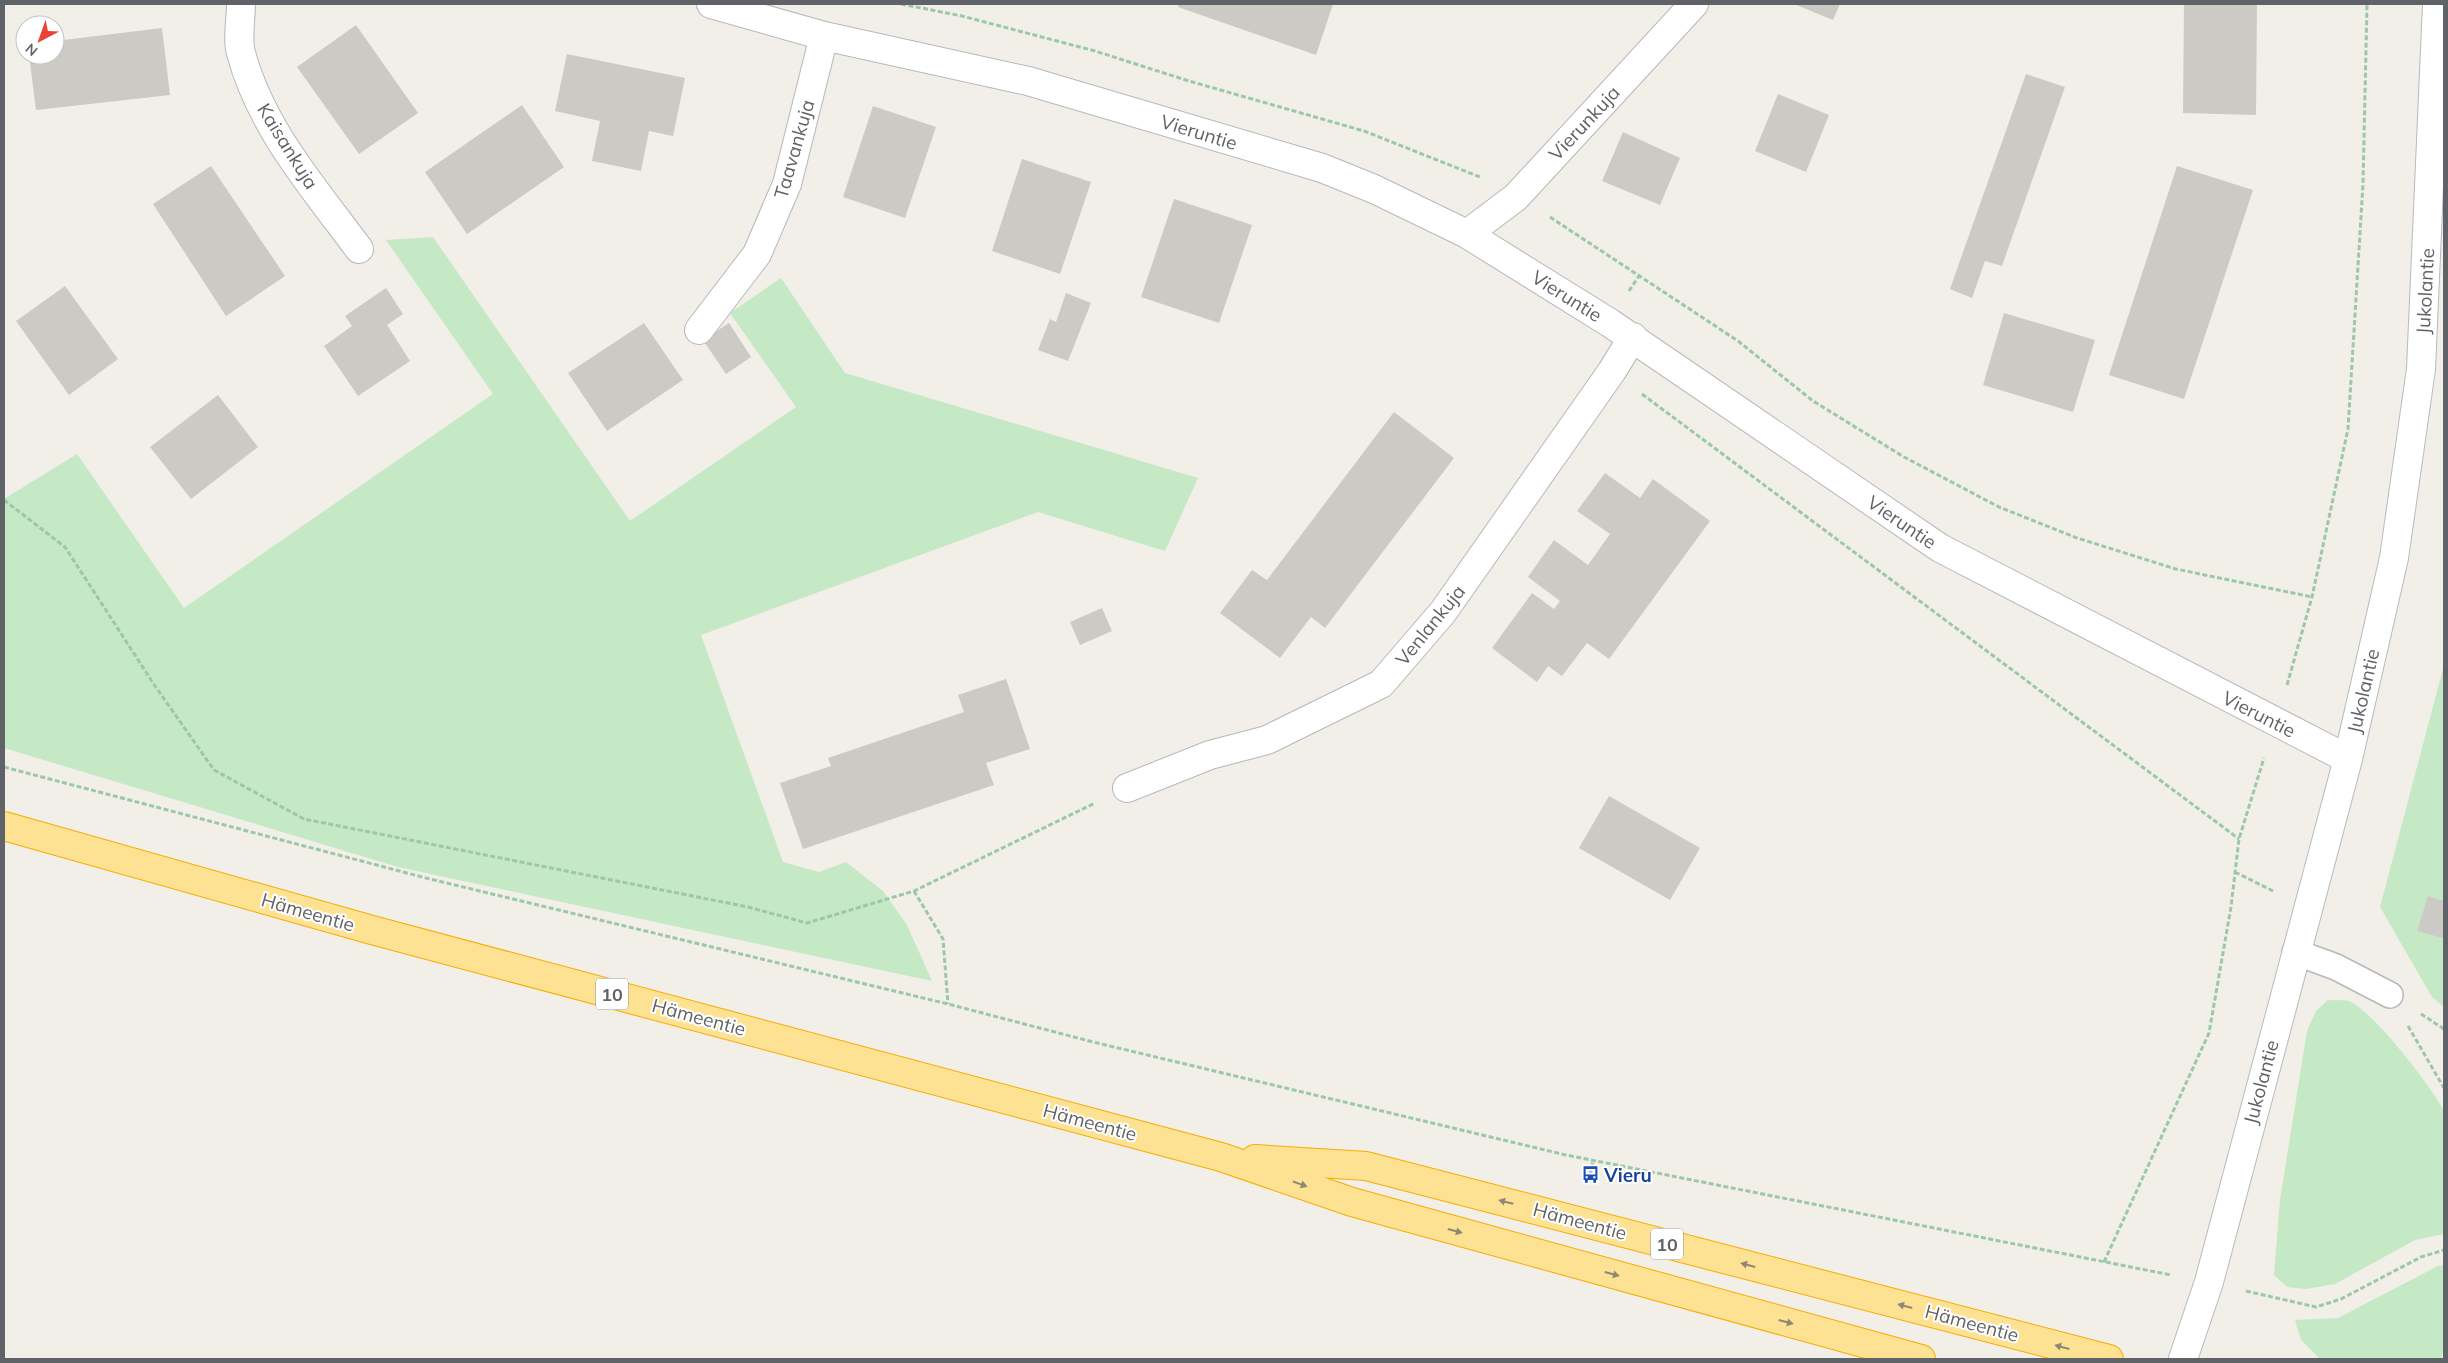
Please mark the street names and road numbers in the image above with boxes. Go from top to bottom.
street label: Vierunkuja [1543,81,1625,165]
street label: Taavankuja [768,97,820,201]
street label: Kaisankuja [252,99,324,193]
street label: Vieruntie [1158,109,1240,155]
street label: Jukolantie [2411,247,2439,335]
street label: Vieruntie [1527,265,1607,327]
street label: Vieruntie [1863,490,1941,554]
street label: Venlankuja [1390,580,1470,670]
street label: Jukolantie [2342,646,2384,736]
street label: Vieruntie [2219,685,2299,743]
street label: Hämeentie [259,887,357,937]
road number: 10 [596,979,628,1010]
street label: Hämeentie [650,993,748,1041]
street label: Jukolantie [2238,1037,2284,1127]
street label: Hämeentie [1041,1098,1139,1146]
street label: Hämeentie [1531,1197,1629,1245]
road number: 10 [1651,1228,1683,1260]
street label: Hämeentie [1923,1299,2021,1347]

